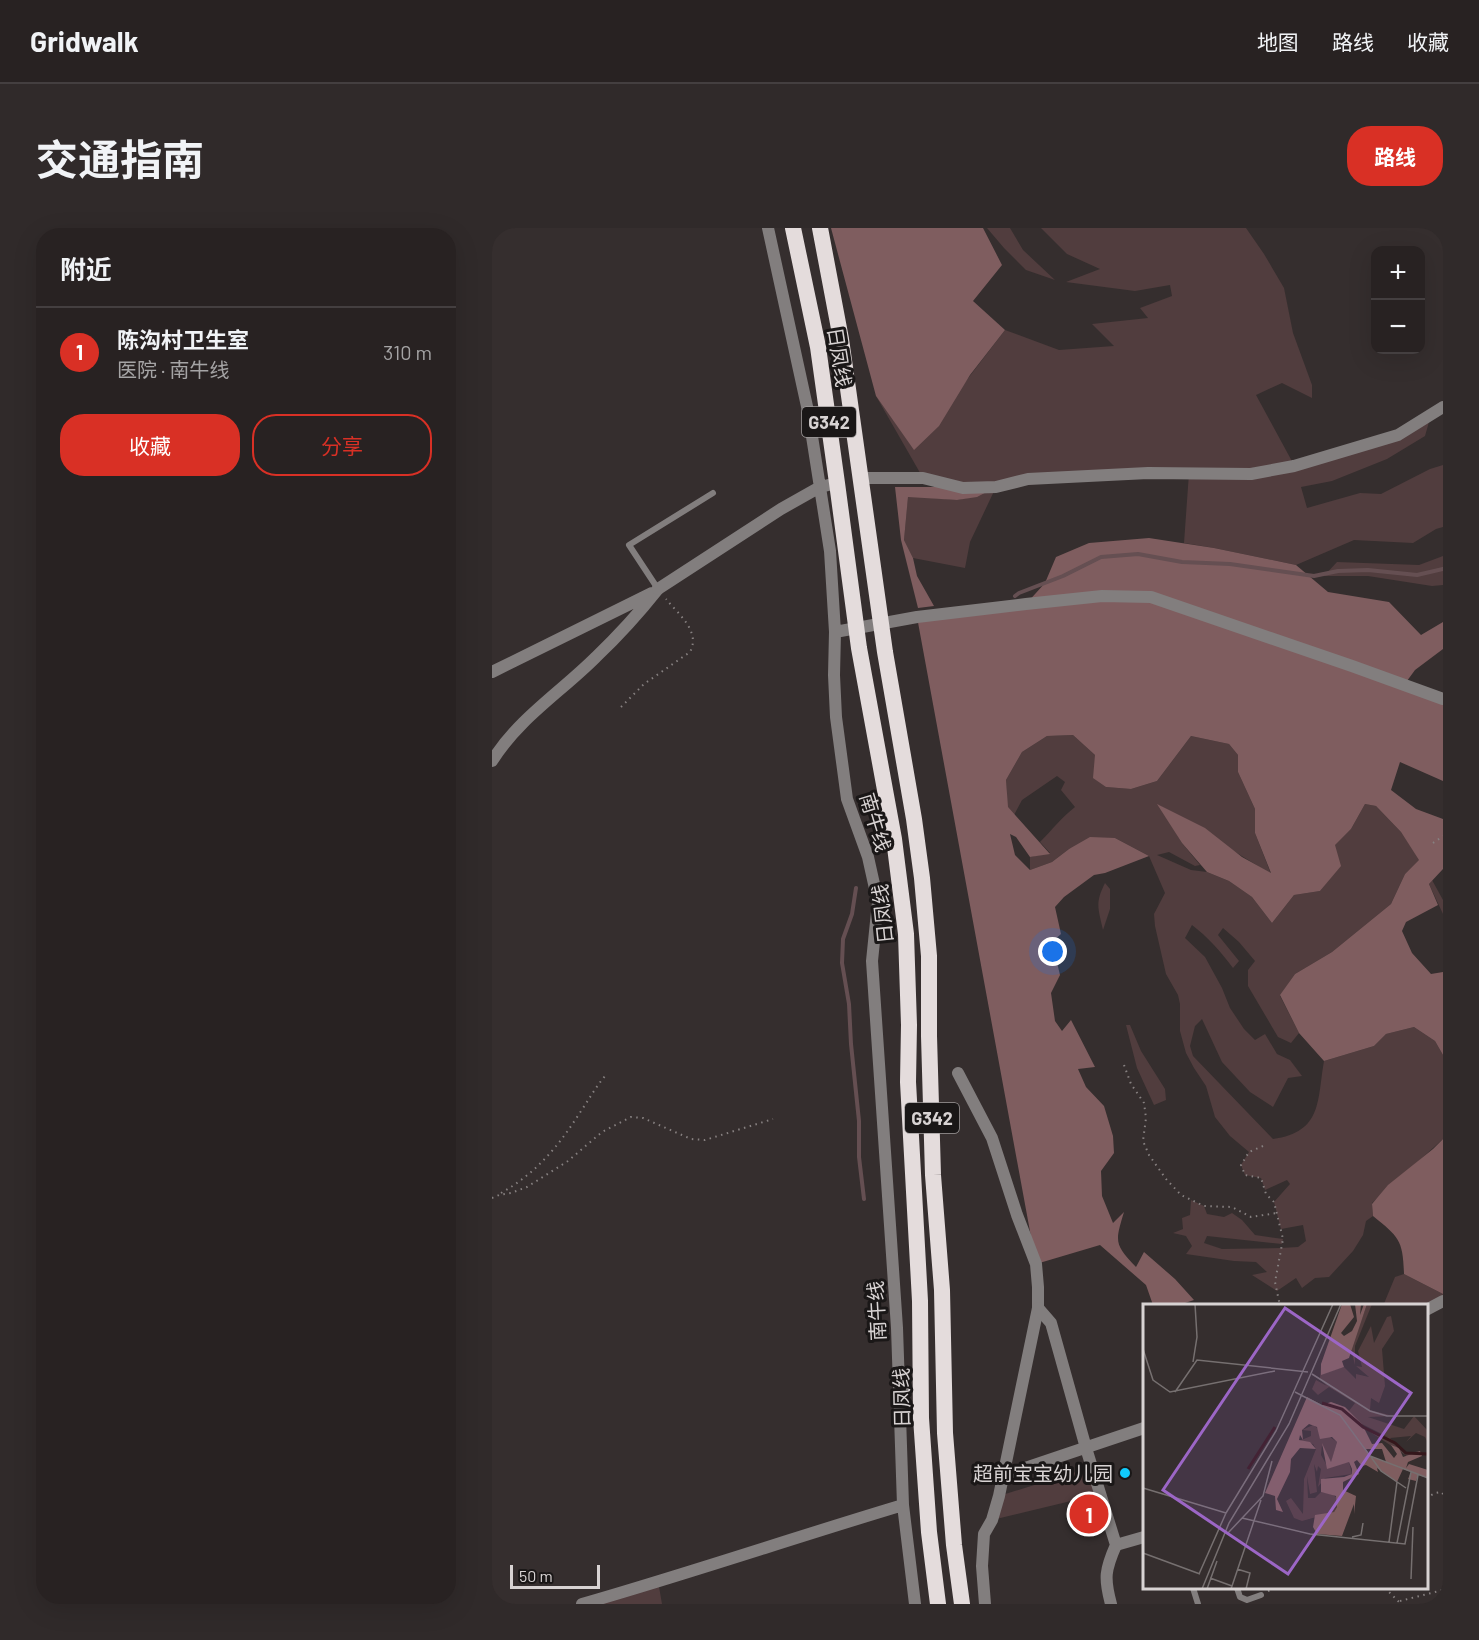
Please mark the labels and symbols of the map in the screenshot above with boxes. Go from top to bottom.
street label: 日凤线 [823,325,857,389]
road number: G342 [802,407,856,437]
street label: 南牛线 [856,790,896,854]
street label: 日凤线 [867,883,897,945]
your location [1038,937,1067,966]
road number: G342 [905,1103,959,1133]
street label: 南牛线 [862,1280,890,1342]
inset map [1143,1304,1428,1589]
street label: 日凤线 [888,1368,914,1428]
place label: 超前宝宝幼儿园 [973,1461,1113,1485]
marker: 超前宝宝幼儿园 [1118,1466,1132,1480]
pin: 1 [1070,1492,1108,1536]
scale bar [510,1562,600,1590]

